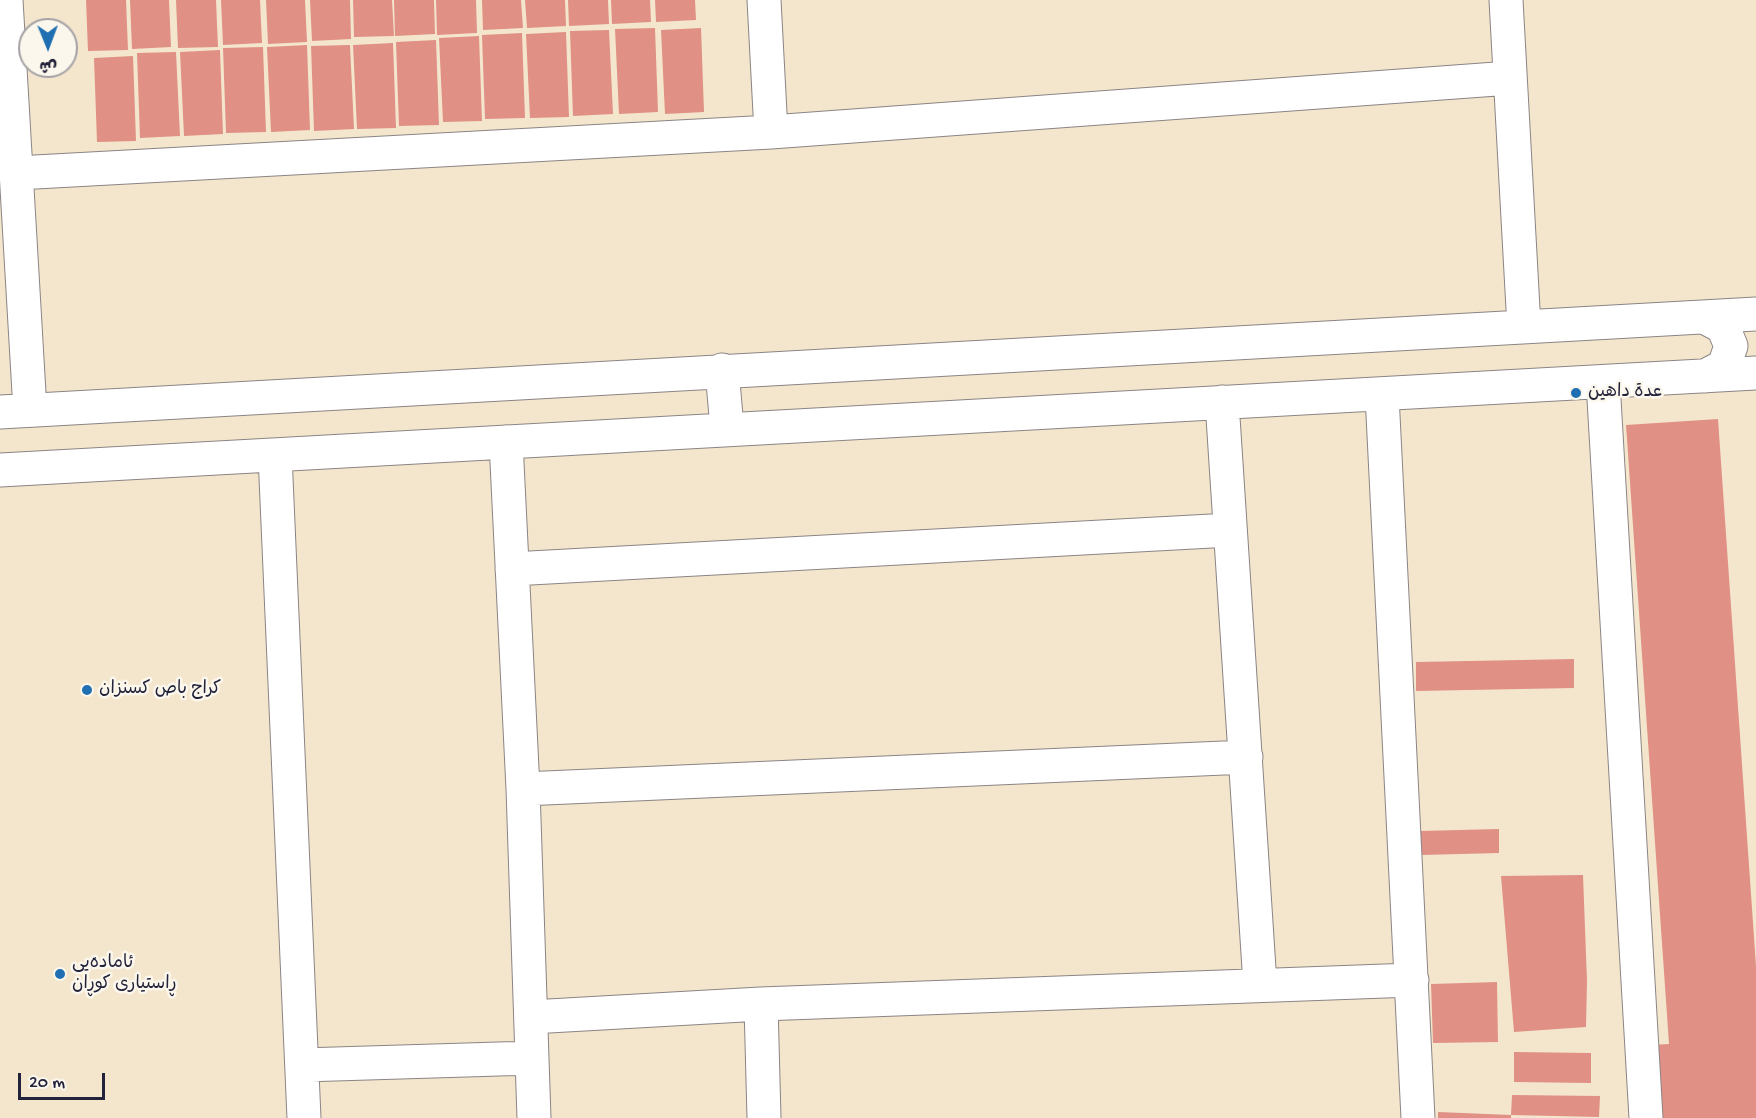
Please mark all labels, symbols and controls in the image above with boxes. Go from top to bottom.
north arrow [18,18,78,78]
text: ش [39,55,57,74]
place label: عدة داهين [1588,382,1662,404]
marker: عدة داهين [1569,386,1583,400]
place label: كراج باص كسنزان [99,679,221,701]
marker: كراج باص كسنزان [80,683,94,697]
place label: ئامادەیی ڕاستیاری کوڕان [72,953,177,996]
marker: ئامادەیی ڕاستیاری کوڕان [53,967,67,981]
scale bar [21,1061,108,1099]
text: 20 m [29,1073,65,1094]

